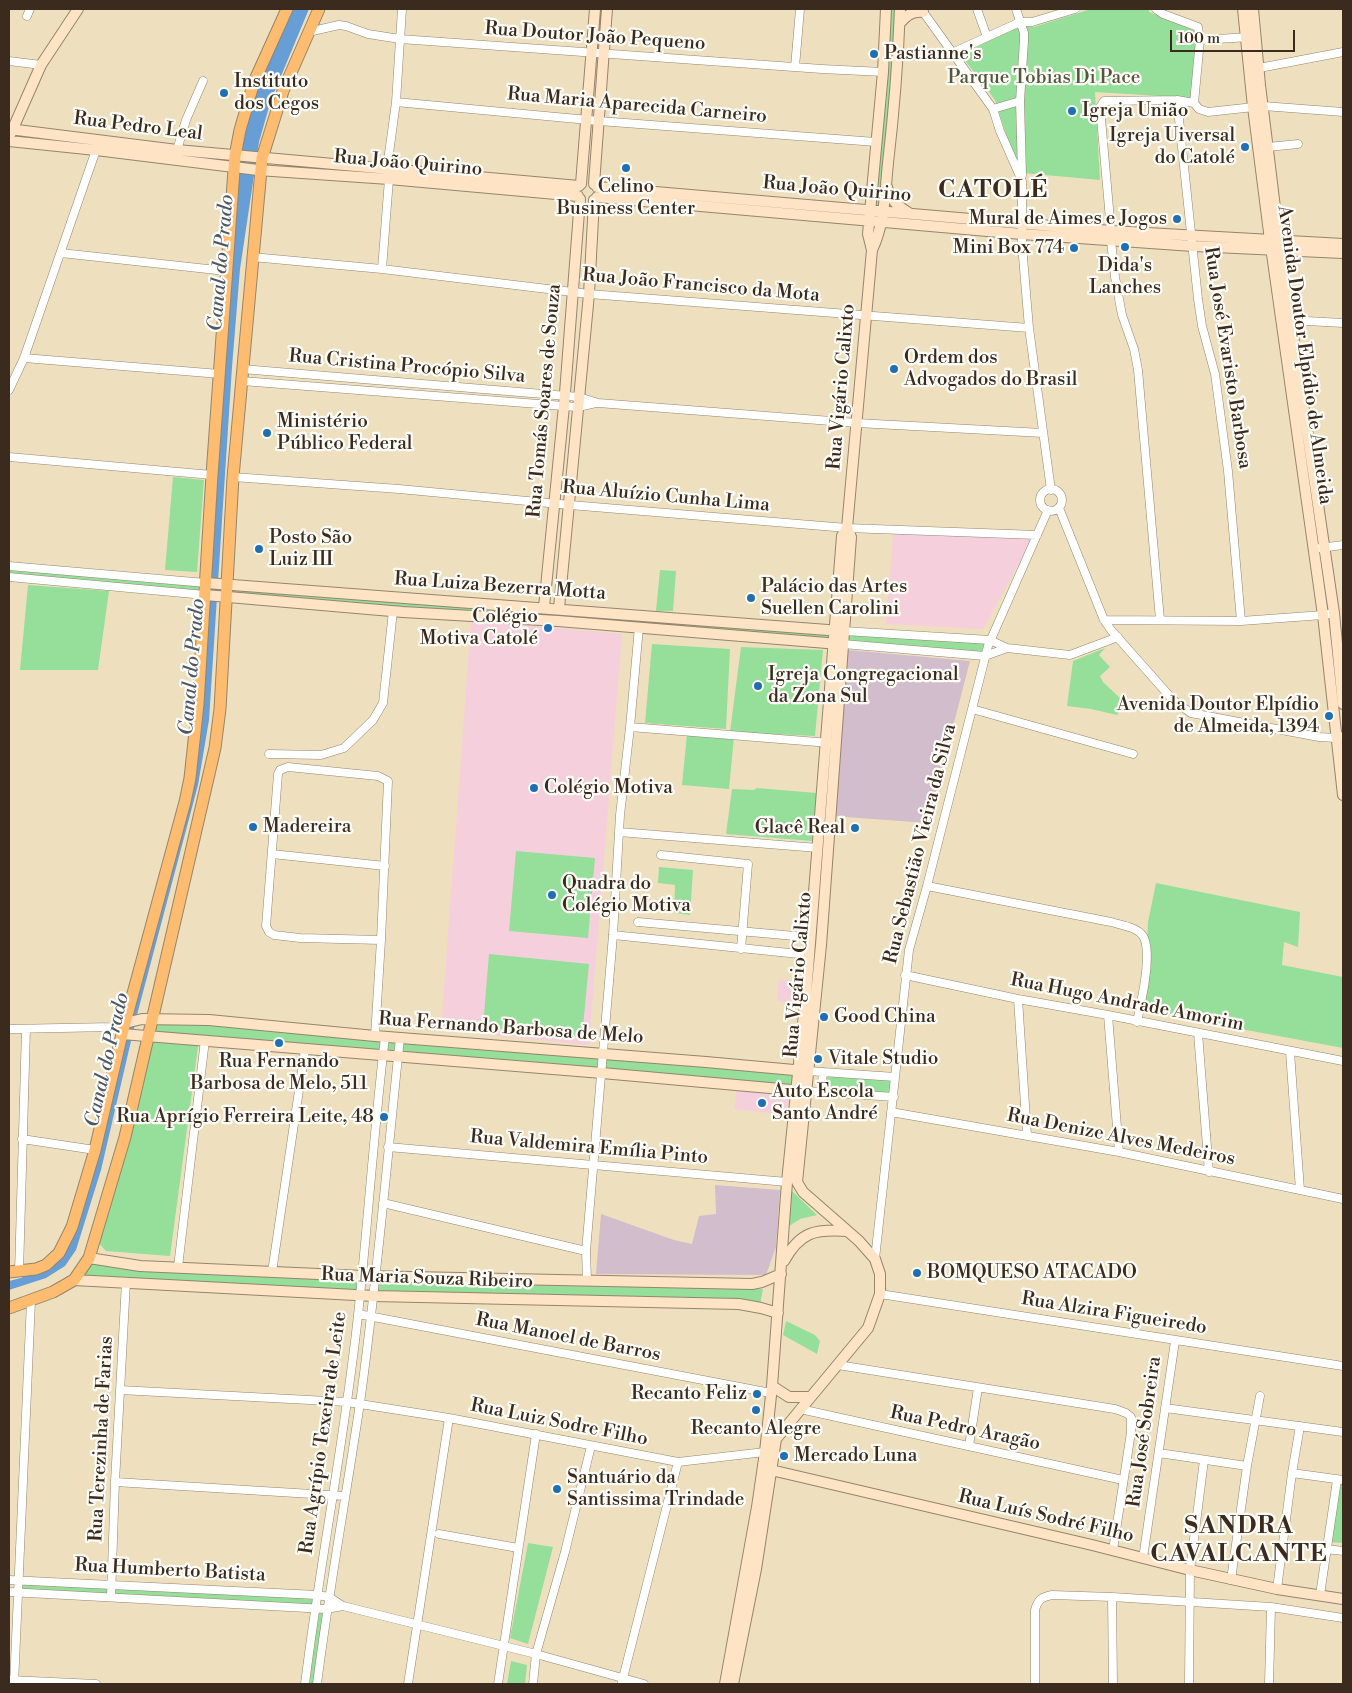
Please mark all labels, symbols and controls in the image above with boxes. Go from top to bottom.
street label: Rua Doutor João Pequeno [484,18,706,56]
scale bar [1172,20,1297,52]
text: 100 m [1178,29,1220,48]
place label: Pastianne's [884,43,982,65]
marker: Pastianne's [868,48,880,60]
park label: Parque Tobias Di Pace [948,67,1140,89]
place label: Instituto dos Cegos [234,71,319,115]
street label: Rua Maria Aparecida Carneiro [506,83,768,129]
marker: Instituto dos Cegos [218,87,230,99]
place label: Igreja União [1082,100,1188,122]
marker: Igreja União [1066,105,1078,117]
street label: Rua Pedro Leal [72,108,204,146]
place label: Igreja Uiversal do Catolé [1109,125,1235,169]
marker: Igreja Uiversal do Catolé [1239,141,1251,153]
street label: Rua João Quirino [333,146,483,182]
marker: Celino Business Center [620,162,632,174]
street label: Rua João Quirino [762,172,912,208]
place label: Celino Business Center [557,176,695,220]
district label: CATOLÉ [937,177,1049,205]
water label: Canal do Prado [204,194,240,332]
street label: Avenida Doutor Elpídio de Almeida [1272,204,1336,506]
place label: Mural de Aimes e Jogos [969,208,1167,230]
marker: Mural de Aimes e Jogos [1171,213,1183,225]
place label: Mini Box 774 [953,237,1064,259]
marker: Dida's Lanches [1119,241,1131,253]
marker: Mini Box 774 [1068,242,1080,254]
street label: Rua José Evaristo Barbosa [1198,245,1256,471]
place label: Dida's Lanches [1089,255,1161,299]
street label: Rua João Francisco da Mota [581,264,821,308]
street label: Rua Tomás Soares de Souza [523,283,567,519]
street label: Rua Vigário Calixto [823,303,861,471]
street label: Rua Cristina Procópio Silva [288,345,526,389]
place label: Ordem dos Advogados do Brasil [904,347,1077,391]
marker: Ordem dos Advogados do Brasil [888,363,900,375]
place label: Ministério Público Federal [277,411,412,455]
marker: Ministério Público Federal [261,427,273,439]
street label: Rua Aluízio Cunha Lima [561,477,771,517]
place label: Posto São Luiz III [269,527,352,571]
marker: Posto São Luiz III [253,543,265,555]
street label: Rua Luiza Bezerra Motta [393,568,607,606]
place label: Palácio das Artes Suellen Carolini [761,576,907,620]
marker: Palácio das Artes Suellen Carolini [745,592,757,604]
water label: Canal do Prado [175,598,211,736]
place label: Colégio Motiva Catolé [420,606,538,650]
marker: Colégio Motiva Catolé [542,622,554,634]
place label: Igreja Congregacional da Zona Sul [768,664,959,708]
marker: Igreja Congregacional da Zona Sul [752,680,764,692]
place label: Avenida Doutor Elpídio de Almeida, 1394 [1117,694,1319,738]
marker: Avenida Doutor Elpídio de Almeida, 1394 [1323,710,1335,722]
street label: Rua Sebastião Vieira da Silva [880,722,962,966]
place label: Colégio Motiva [544,777,673,799]
marker: Colégio Motiva [528,782,540,794]
place label: Madereira [263,816,351,838]
place label: Glacê Real [755,817,845,839]
marker: Madereira [247,821,259,833]
marker: Glacê Real [849,822,861,834]
place label: Quadra do Colégio Motiva [562,873,691,917]
marker: Quadra do Colégio Motiva [546,889,558,901]
street label: Rua Vigário Calixto [780,891,818,1059]
street label: Rua Hugo Andrade Amorim [1008,969,1246,1037]
water label: Canal do Prado [81,990,135,1130]
place label: Good China [834,1006,936,1028]
street label: Rua Fernando Barbosa de Melo [378,1008,644,1050]
marker: Good China [818,1011,830,1023]
marker: Rua Fernando Barbosa de Melo, 511 [273,1037,285,1049]
place label: Vitale Studio [828,1048,939,1070]
place label: Rua Fernando Barbosa de Melo, 511 [190,1051,368,1095]
marker: Vitale Studio [812,1053,824,1065]
place label: Auto Escola Santo André [772,1081,878,1125]
marker: Auto Escola Santo André [756,1097,768,1109]
street label: Rua Denize Alves Medeiros [1005,1105,1237,1171]
place label: Rua Aprígio Ferreira Leite, 48 [116,1106,374,1128]
marker: Rua Aprígio Ferreira Leite, 48 [378,1111,390,1123]
street label: Rua Valdemira Emília Pinto [469,1126,709,1170]
place label: BOMQUESO ATACADO [927,1262,1137,1284]
street label: Rua Maria Souza Ribeiro [321,1264,533,1294]
marker: BOMQUESO ATACADO [911,1267,923,1279]
street label: Rua Alzira Figueiredo [1020,1288,1208,1340]
street label: Rua Manoel de Barros [474,1309,662,1367]
street label: Rua Agrípio Texeira de Leite [296,1310,352,1556]
street label: Rua Terezinha de Farias [85,1336,119,1542]
street label: Rua José Sobreira [1123,1355,1167,1509]
place label: Recanto Feliz [631,1383,747,1405]
marker: Recanto Feliz [751,1388,763,1400]
street label: Rua Luiz Sodre Filho [468,1395,650,1451]
street label: Rua Pedro Aragão [888,1402,1042,1456]
marker: Recanto Alegre [750,1404,762,1416]
place label: Recanto Alegre [691,1418,821,1440]
place label: Mercado Luna [794,1445,917,1467]
marker: Mercado Luna [778,1450,790,1462]
place label: Santuário da Santissima Trindade [567,1467,744,1511]
marker: Santuário da Santissima Trindade [551,1483,563,1495]
street label: Rua Luís Sodré Filho [956,1486,1136,1548]
district label: SANDRA CAVALCANTE [1149,1513,1329,1569]
street label: Rua Humberto Batista [74,1555,266,1587]

